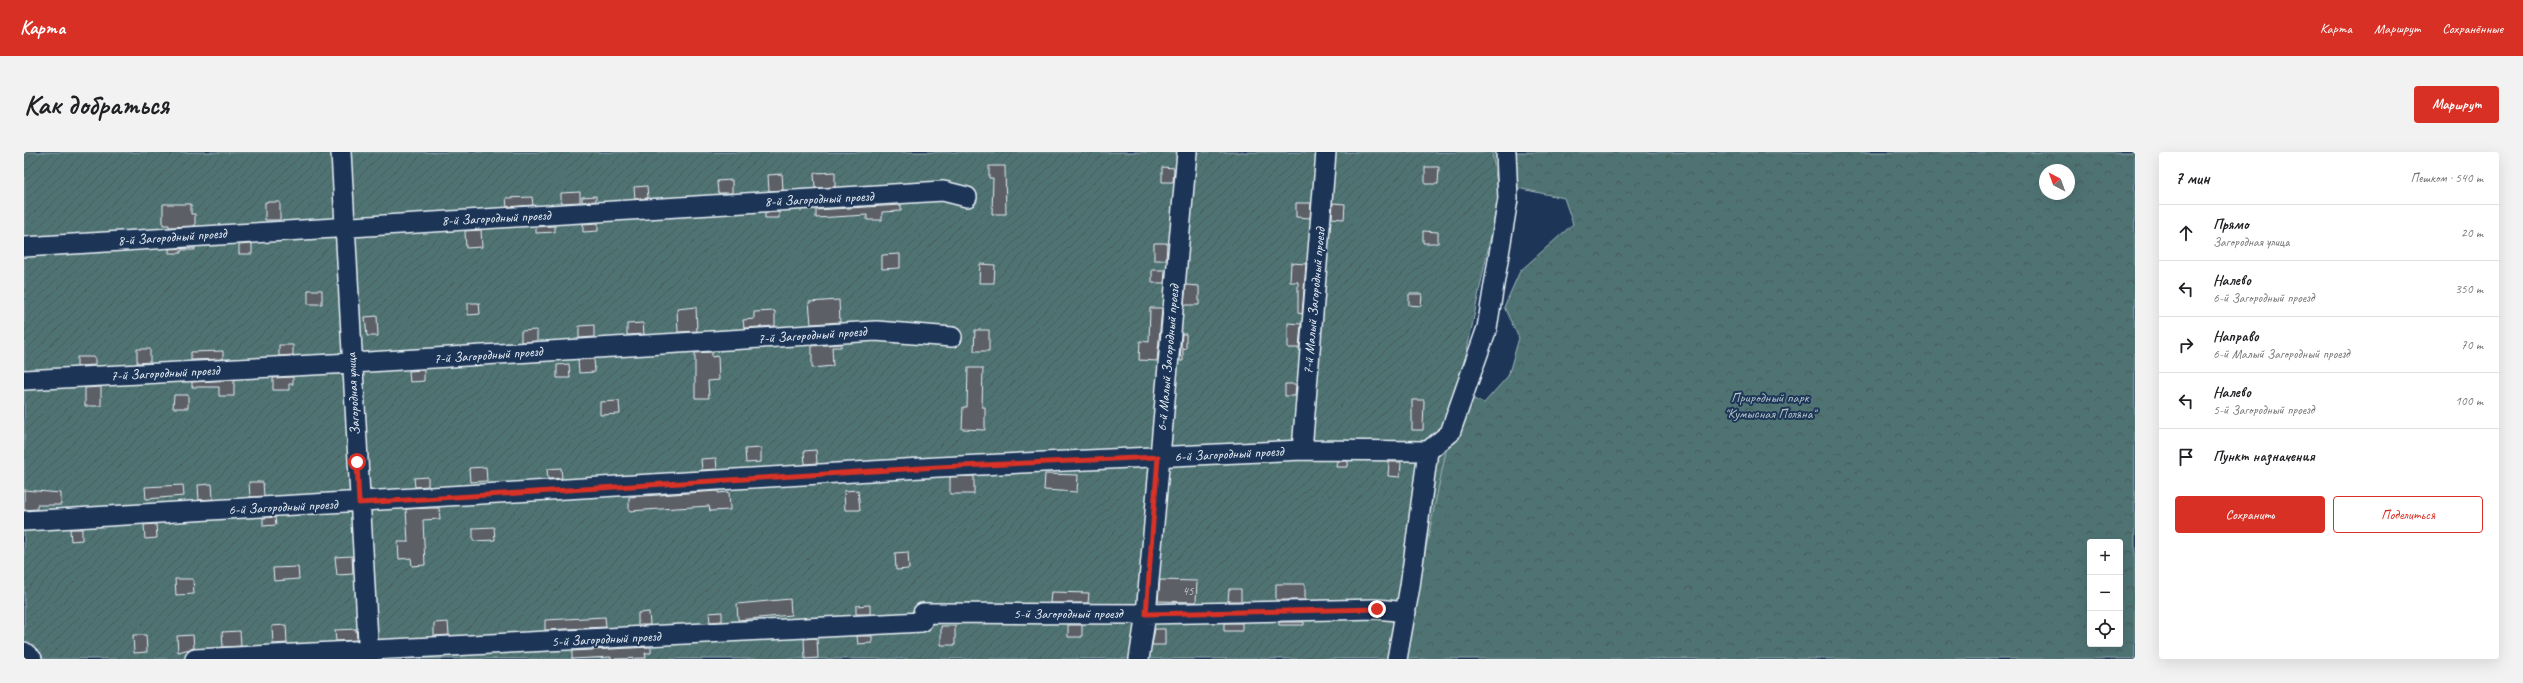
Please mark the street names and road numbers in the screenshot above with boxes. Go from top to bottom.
street label: 8-й Загородный проезд [764,188,876,210]
street label: 8-й Загородный проезд [441,207,553,229]
street label: 8-й Загородный проезд [117,225,229,249]
street label: 7-й Малый Загородный проезд [1299,225,1329,375]
street label: 6-й Малый Загородный проезд [1153,282,1183,432]
street label: 7-й Загородный проезд [757,323,869,347]
street label: 7-й Загородный проезд [433,343,545,367]
street label: Загородная улица [342,351,364,436]
street label: 7-й Загородный проезд [110,362,222,384]
street label: 6-й Загородный проезд [1174,443,1286,465]
street label: 6-й Загородный проезд [228,496,340,518]
street label: 5-й Загородный проезд [1013,605,1125,622]
street label: 5-й Загородный проезд [551,628,663,650]

